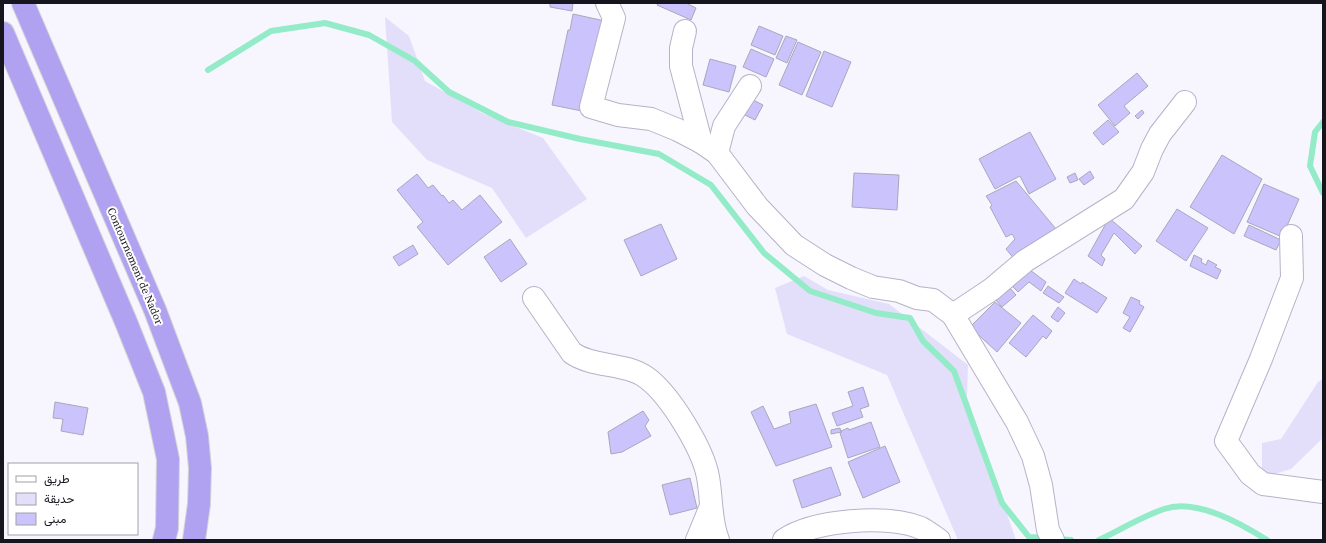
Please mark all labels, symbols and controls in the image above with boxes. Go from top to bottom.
street label: Contournement de Nador [104,205,167,327]
legend [8,463,138,535]
text: طريق [44,471,70,487]
text: حديقة [44,491,74,507]
text: مبنى [44,511,66,527]

